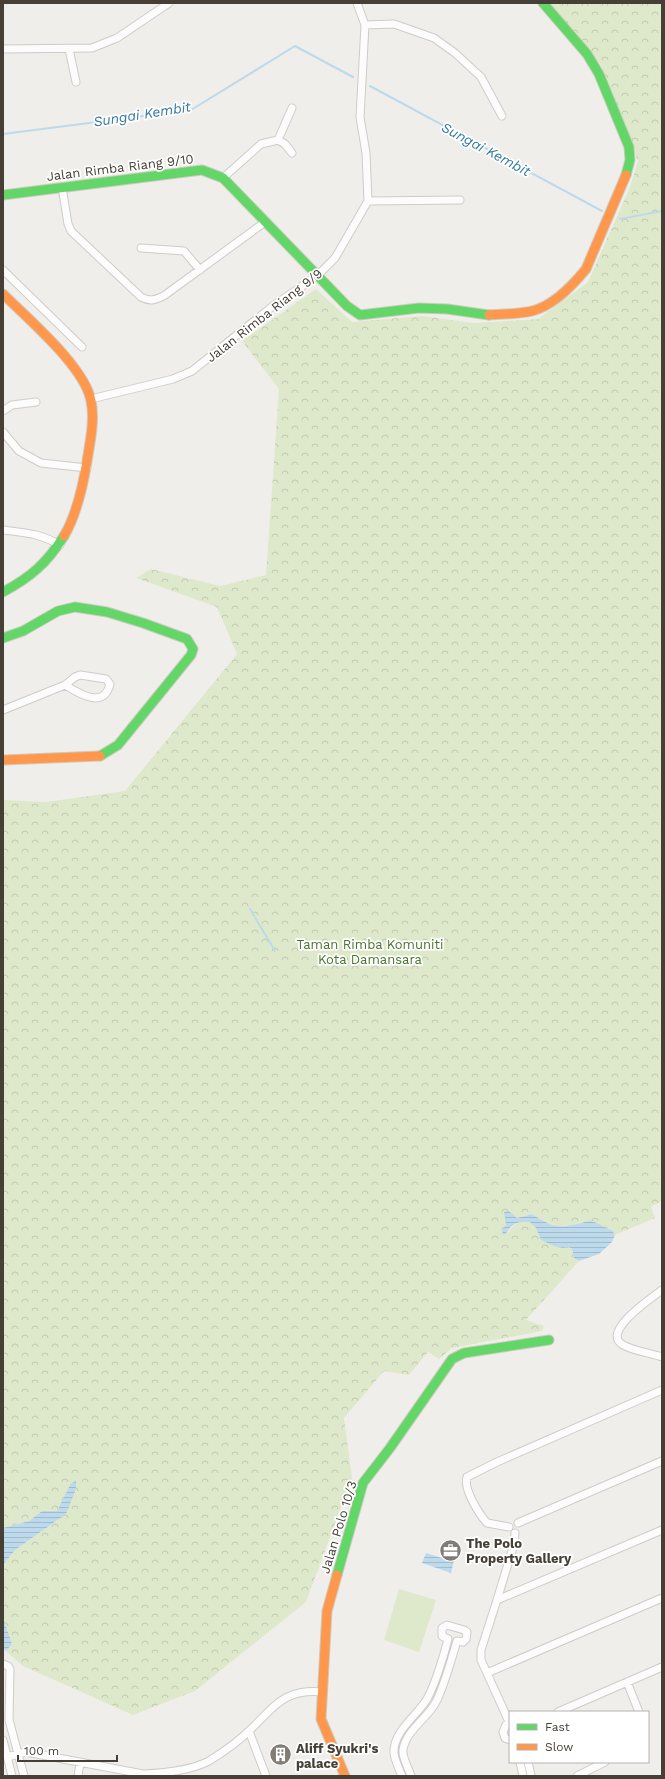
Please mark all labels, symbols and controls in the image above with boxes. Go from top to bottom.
water label: Sungai Kembit [92,98,192,130]
water label: Sungai Kembit [439,119,534,179]
street label: Jalan Rimba Riang 9/10 [46,151,194,184]
street label: Jalan Rimba Riang 9/9 [203,266,325,365]
park label: Taman Rimba Komuniti Kota Damansara [297,937,443,967]
street label: Jalan Polo 10/3 [317,1479,360,1575]
place label: The Polo Property Gallery [466,1536,572,1566]
office icon: The Polo Property Gallery [437,1537,463,1563]
legend [509,1711,649,1763]
text: Fast [545,1720,570,1734]
scale bar [18,1737,117,1763]
text: Slow [545,1740,573,1754]
place label: Aliff Syukri's palace [296,1741,378,1771]
building icon: Aliff Syukri's palace [267,1742,293,1768]
text: 100 m [24,1744,59,1758]

